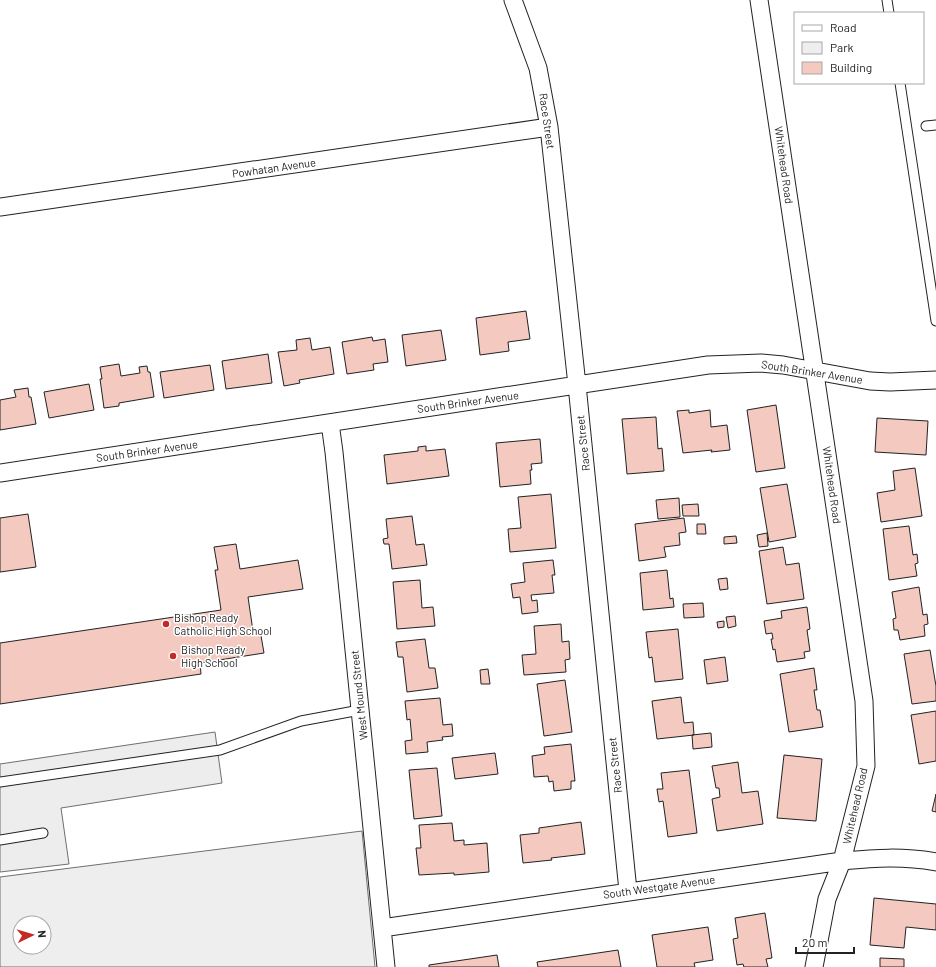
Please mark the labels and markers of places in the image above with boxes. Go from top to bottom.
place label: Bishop Ready Catholic High School [174,611,272,637]
marker: Bishop Ready Catholic High School [161,619,171,629]
place label: Bishop Ready High School [181,643,245,669]
marker: Bishop Ready High School [168,651,178,661]

